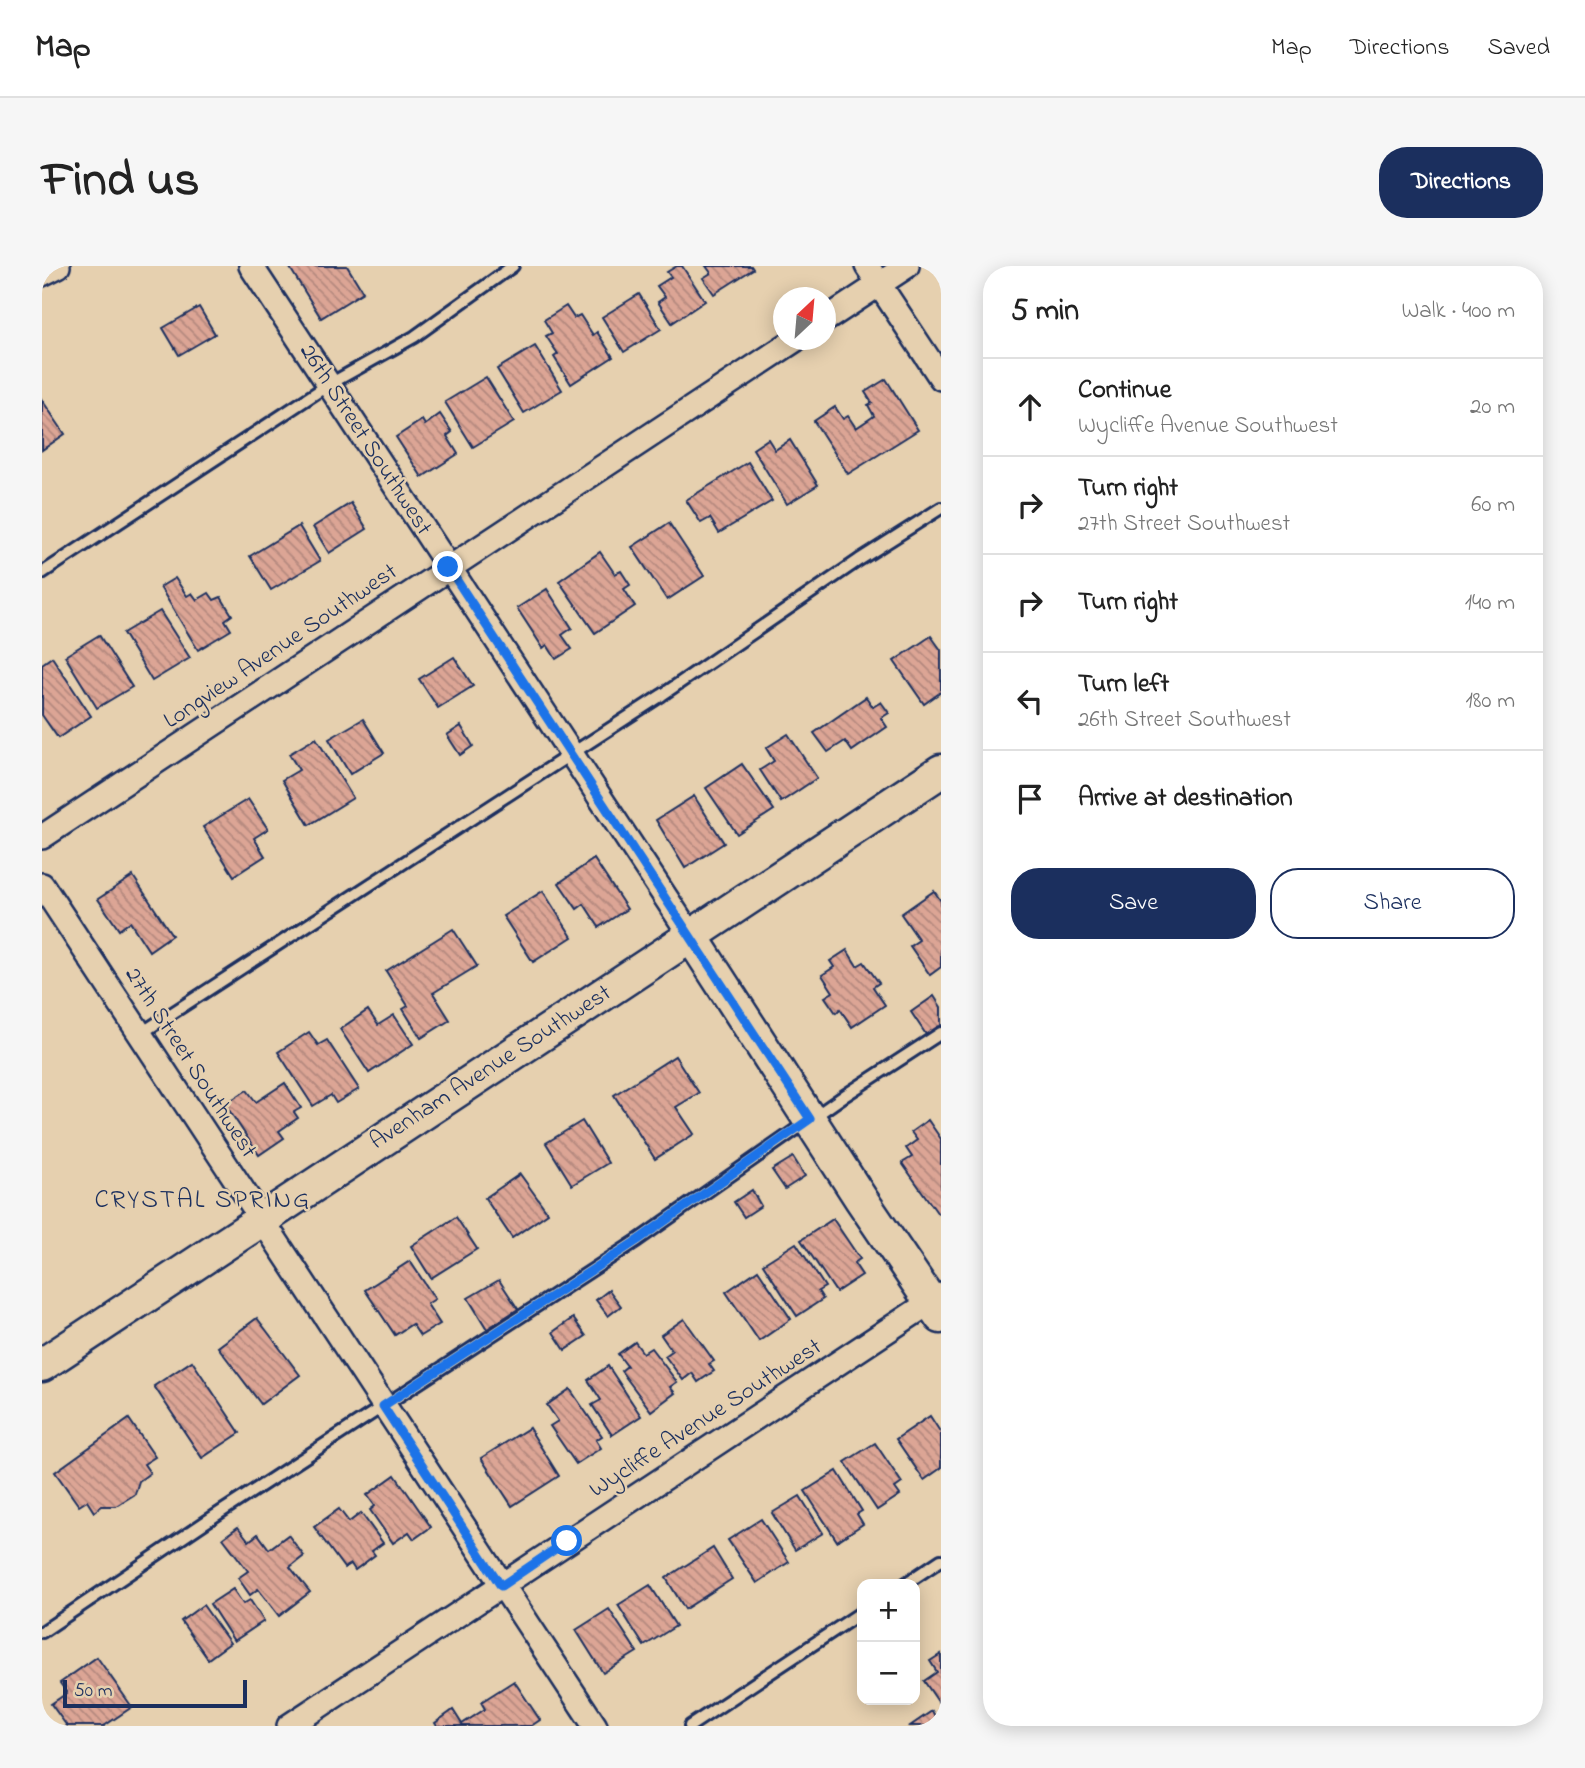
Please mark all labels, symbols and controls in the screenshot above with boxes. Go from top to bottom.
text: Map [35,24,91,72]
text: Map [1271,31,1312,66]
text: Directions [1350,31,1449,66]
text: Saved [1487,31,1550,66]
text: Find us [42,146,199,218]
button: Directions [1379,147,1543,218]
north arrow [773,287,836,350]
text: 5 min [1011,290,1079,334]
text: Walk · 400 m [1401,295,1515,328]
street label: 26th Street Southwest [290,337,440,543]
text: Continue [1078,372,1171,410]
icon: ahead [1011,388,1049,426]
text: 20 m [1470,391,1515,424]
text: Wycliffe Avenue Southwest [1078,410,1338,443]
text: Turn right [1078,470,1178,508]
icon: right [1011,486,1049,524]
text: 60 m [1471,489,1515,522]
text: 27th Street Southwest [1078,508,1290,541]
route end [432,551,463,582]
street label: Longview Avenue Southwest [157,555,405,739]
icon: right [1011,584,1049,622]
text: Turn right [1078,584,1178,622]
text: 140 m [1465,587,1515,620]
text: Turn left [1078,666,1169,704]
icon: left [1011,682,1049,720]
text: 180 m [1466,685,1515,718]
text: 26th Street Southwest [1078,704,1291,737]
icon: arrive [1011,780,1049,818]
text: Arrive at destination [1078,780,1293,818]
button: Save [1011,868,1256,939]
button: Share [1270,868,1515,939]
street label: 27th Street Southwest [115,961,265,1165]
street label: Avenham Avenue Southwest [363,977,619,1159]
district label: CRYSTAL SPRING [95,1182,311,1220]
street label: Wycliffe Avenue Southwest [583,1330,830,1508]
route start [551,1525,582,1556]
map controls [857,1579,920,1705]
button: + [857,1579,920,1642]
button: − [857,1642,920,1705]
scale bar [63,1677,247,1709]
text: 50 m [74,1678,113,1705]

